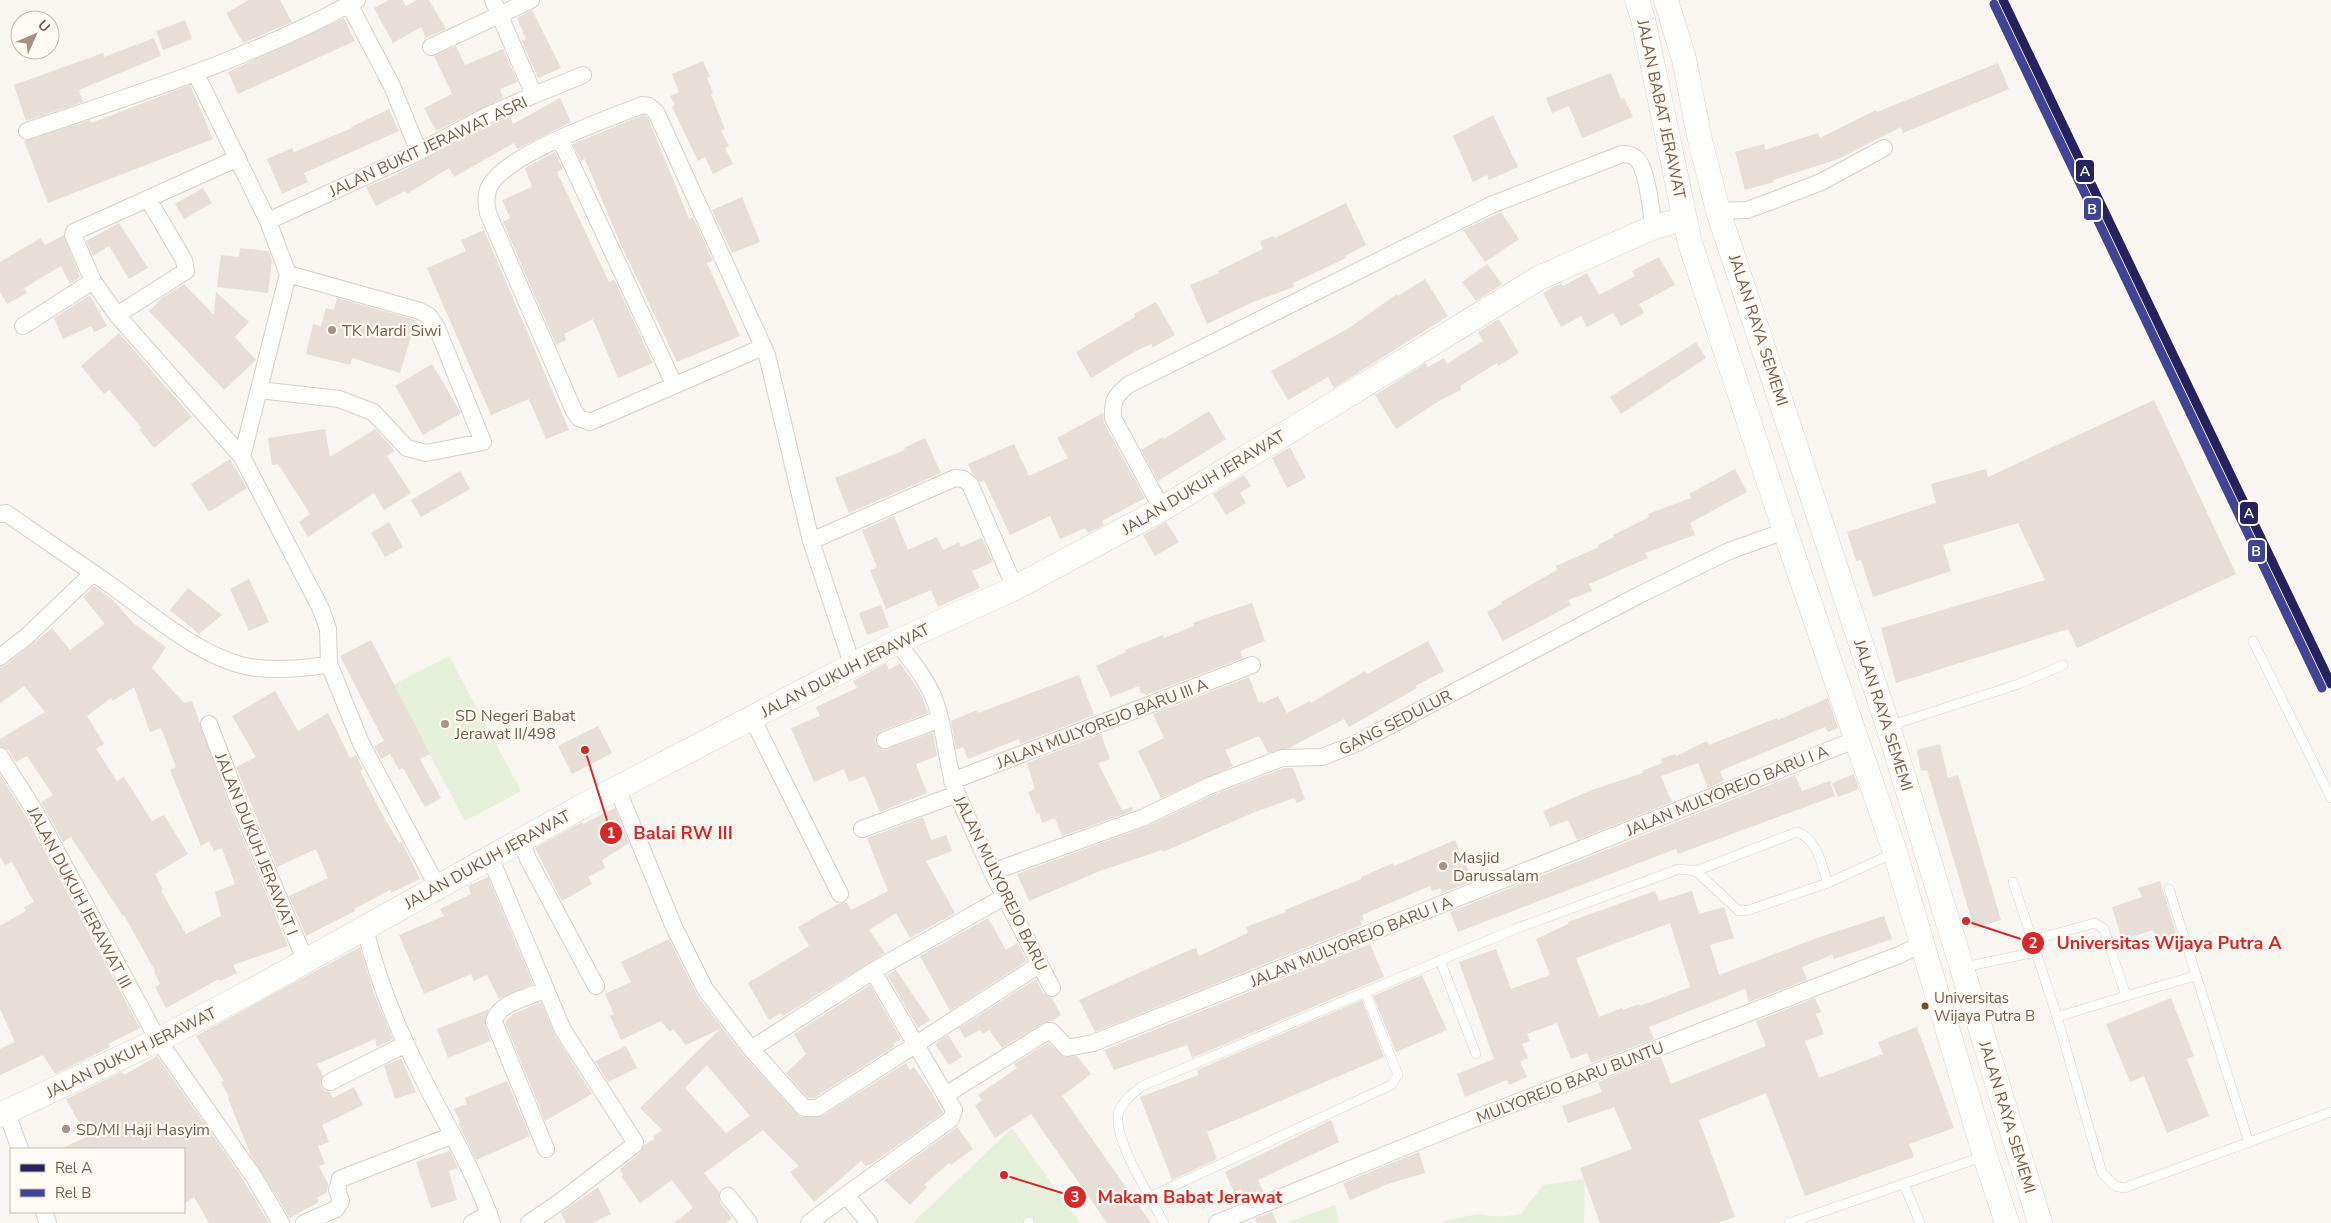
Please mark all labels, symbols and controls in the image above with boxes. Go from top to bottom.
north arrow [10,10,60,60]
text: U [33,16,54,37]
street label: JALAN BABAT JERAWAT [1631,17,1691,201]
street label: JALAN BUKIT JERAWAT ASRI [325,91,531,203]
line badge: A [2075,159,2095,183]
text: A [2080,162,2091,181]
line badge: B [2083,197,2102,221]
text: B [2087,200,2097,219]
street label: JALAN RAYA SEMEMI [1723,251,1793,409]
place label: TK Mardi Siwi [342,320,441,342]
marker: TK Mardi Siwi [326,324,338,336]
street label: JALAN DUKUH JERAWAT [1117,425,1290,541]
line badge: A [2239,501,2259,525]
text: A [2244,504,2255,523]
line badge: B [2247,539,2266,563]
text: B [2251,542,2261,561]
street label: JALAN DUKUH JERAWAT [756,619,934,724]
street label: JALAN RAYA SEMEMI [1848,636,1918,794]
street label: JALAN MULYOREJO BARU III A [993,673,1211,775]
street label: GANG SEDULUR [1335,685,1456,761]
place label: SD Negeri Babat Jerawat II/498 [454,705,576,745]
marker: SD Negeri Babat Jerawat II/498 [439,718,451,730]
street label: JALAN MULYOREJO BARU I A [1622,740,1832,842]
street label: JALAN DUKUH JERAWAT I [209,749,303,939]
street label: JALAN MULYOREJO BARU [948,791,1052,975]
street label: JALAN DUKUH JERAWAT III [21,802,137,992]
street label: JALAN DUKUH JERAWAT [400,805,575,915]
callout: Balai RW III [599,816,743,849]
text: Balai RW III [633,821,733,845]
text: 1 [606,823,616,843]
place label: Masjid Darussalam [1453,847,1539,887]
marker: Masjid Darussalam [1437,860,1449,872]
street label: JALAN MULYOREJO BARU I A [1246,891,1456,993]
callout: Universitas Wijaya Putra A [2021,926,2291,959]
text: Universitas Wijaya Putra A [2056,931,2282,955]
text: 2 [2028,933,2038,953]
place label: Universitas Wijaya Putra B [1934,988,2035,1026]
marker: Universitas Wijaya Putra B [1920,1001,1930,1011]
street label: JALAN DUKUH JERAWAT [42,1002,221,1104]
street label: MULYOREJO BARU BUNTU [1473,1037,1667,1129]
street label: JALAN RAYA SEMEMI [1973,1037,2041,1196]
place label: SD/MI Haji Hasyim [76,1119,210,1141]
marker: SD/MI Haji Hasyim [60,1123,72,1135]
legend [10,1148,185,1213]
text: Rel A [55,1158,92,1178]
callout: Makam Babat Jerawat [1062,1180,1292,1213]
text: Rel B [55,1183,91,1203]
text: Makam Babat Jerawat [1098,1185,1283,1209]
text: 3 [1070,1187,1080,1207]

